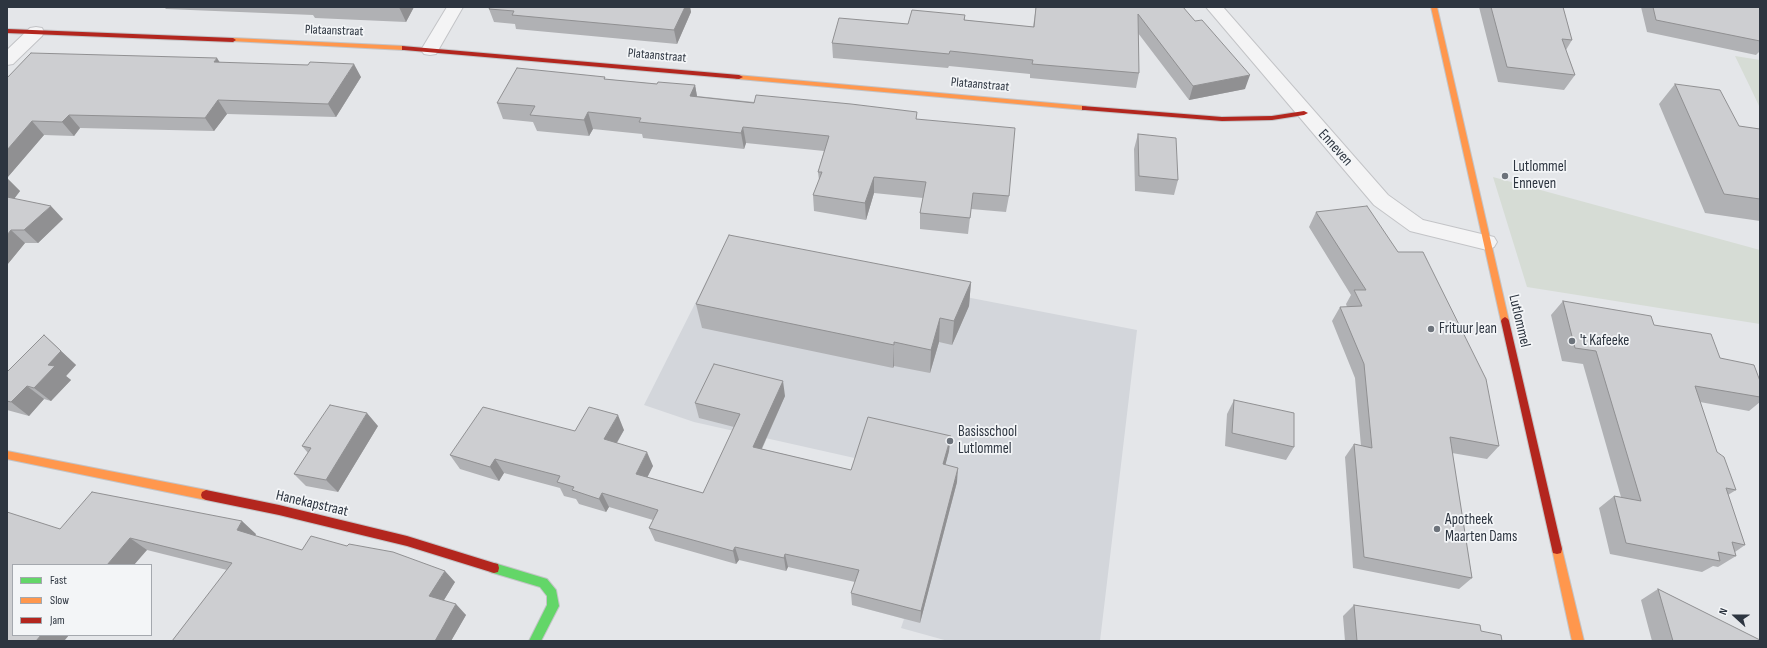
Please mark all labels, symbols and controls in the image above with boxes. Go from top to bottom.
street label: Plataanstraat [304,22,364,40]
street label: Plataanstraat [627,46,687,66]
street label: Plataanstraat [950,75,1010,95]
street label: Enneven [1314,126,1356,170]
place label: Lutlommel Enneven [1513,158,1566,193]
marker: Lutlommel Enneven [1500,171,1510,181]
street label: Lutlommel [1504,293,1534,349]
place label: Frituur Jean [1439,320,1497,338]
marker: Frituur Jean [1426,324,1436,334]
place label: 't Kafeeke [1580,332,1629,350]
marker: 't Kafeeke [1567,336,1577,346]
place label: Basisschool Lutlommel [958,423,1017,458]
marker: Basisschool Lutlommel [945,436,955,446]
street label: Hanekapstraat [274,487,350,521]
place label: Apotheek Maarten Dams [1445,511,1517,546]
marker: Apotheek Maarten Dams [1432,524,1442,534]
legend [12,564,152,636]
text: Fast [50,573,67,588]
text: Slow [50,593,69,608]
north arrow [1715,596,1755,636]
text: N [1716,606,1730,617]
text: Jam [50,613,65,628]

